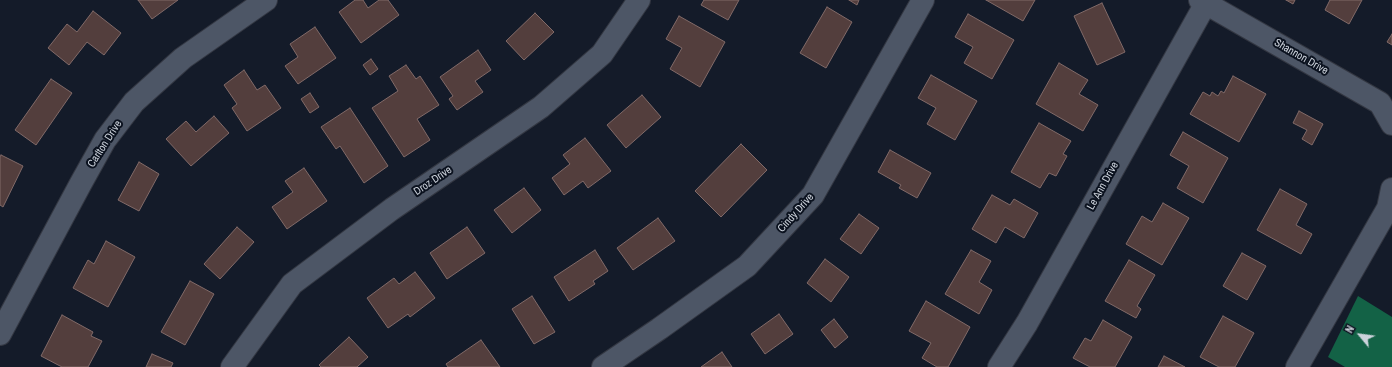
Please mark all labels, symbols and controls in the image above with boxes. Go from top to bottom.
street label: Shannon Drive [1272,36,1330,78]
street label: Carlton Drive [85,118,125,170]
street label: Le Ann Drive [1084,160,1122,212]
street label: Droz Drive [411,163,455,199]
street label: Cindy Drive [775,191,817,235]
north arrow [1340,315,1380,355]
text: N [1342,323,1357,335]

